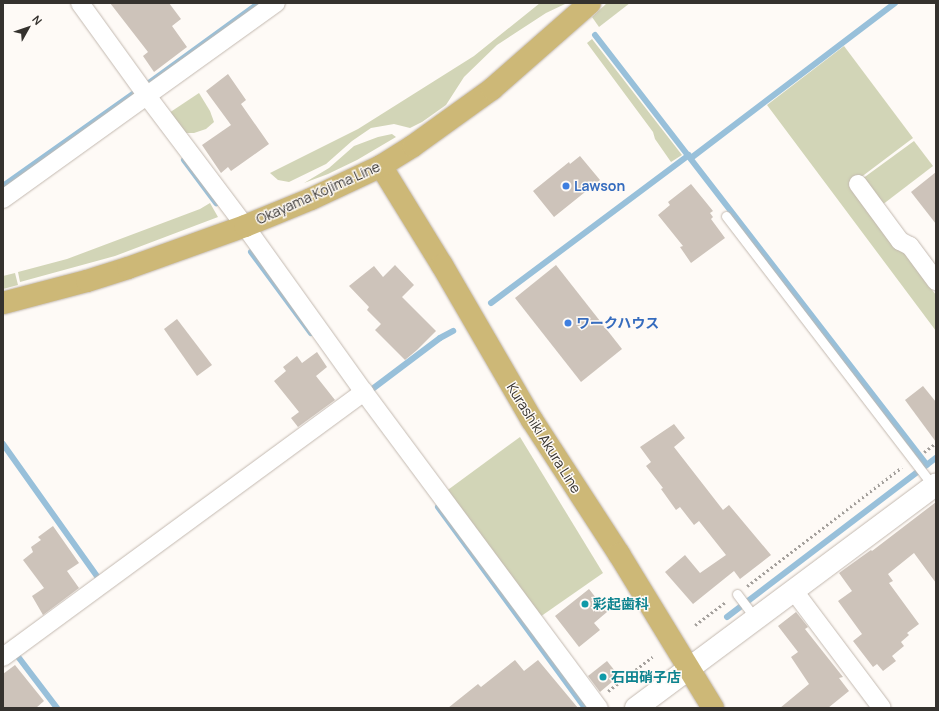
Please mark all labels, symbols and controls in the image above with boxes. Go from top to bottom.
north arrow [8,8,48,48]
text: N [29,12,46,28]
street label: Okayama Kojima Line [253,158,383,228]
place label: Lawson [574,178,625,194]
marker: Lawson [561,181,571,191]
place label: ワークハウス [576,315,660,331]
marker: ワークハウス [563,318,573,328]
street label: Kurashiki Akura Line [503,380,585,496]
place label: 彩起歯科 [593,596,649,612]
marker: 彩起歯科 [580,599,590,609]
place label: 石田硝子店 [611,669,681,685]
marker: 石田硝子店 [598,672,608,682]

